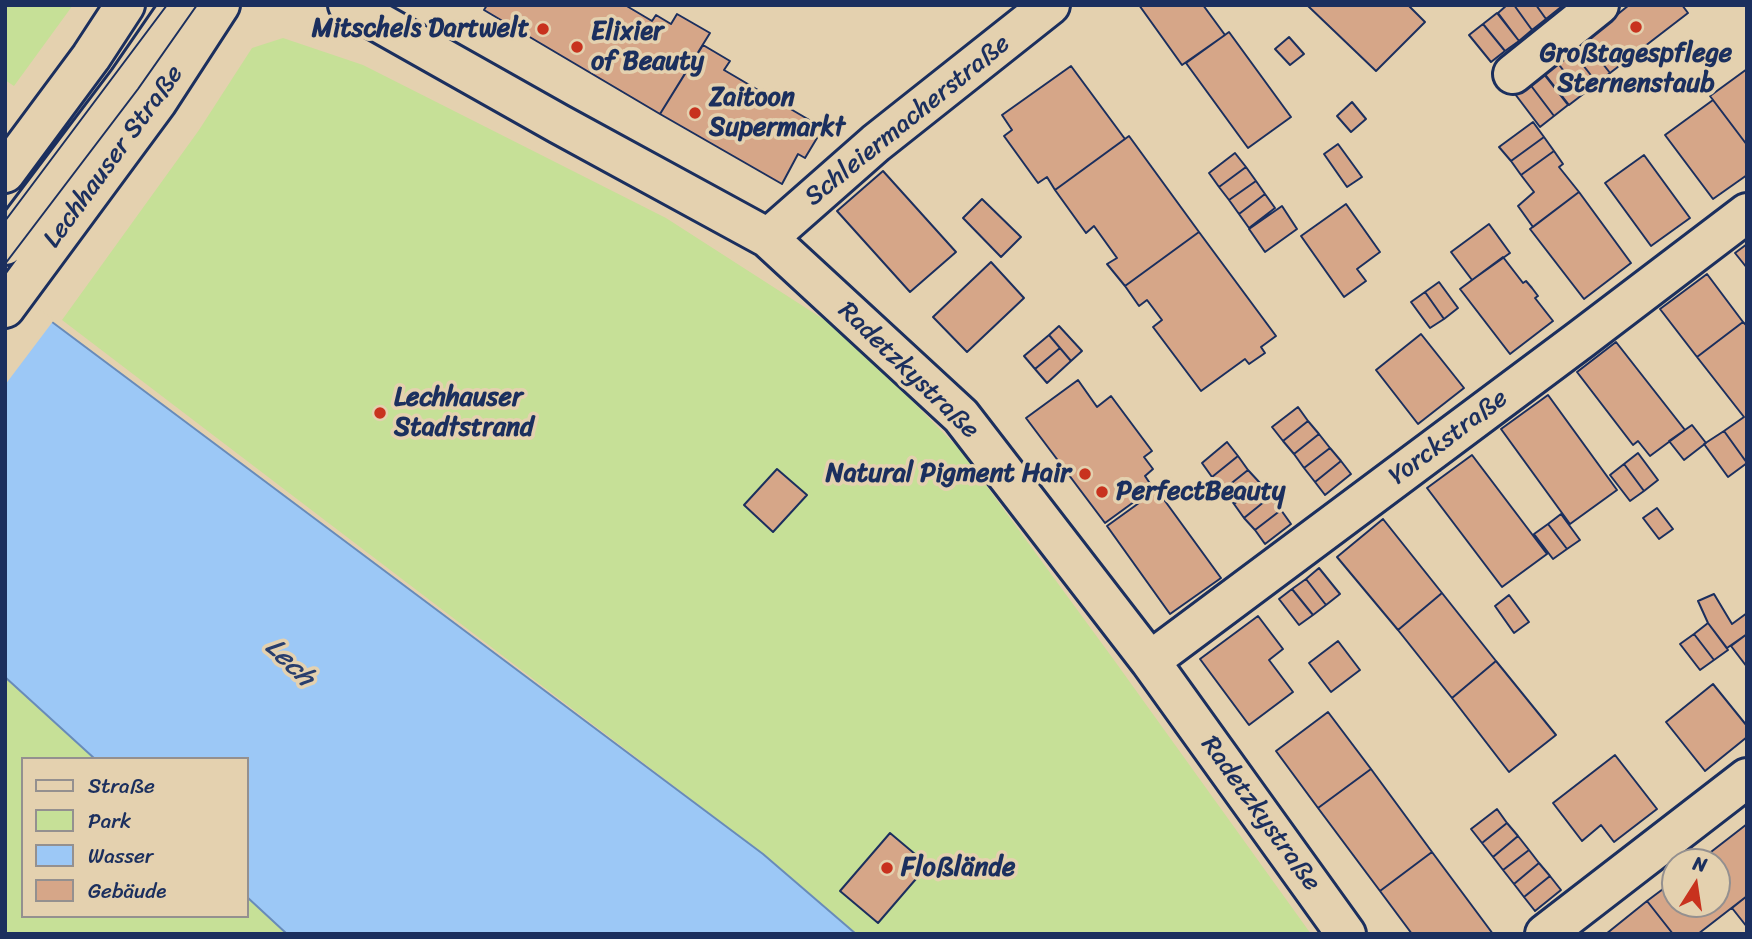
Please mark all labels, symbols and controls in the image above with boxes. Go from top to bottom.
place label: Mitschels Dartwelt [312,13,529,45]
place label: Elixier of Beauty [591,16,704,78]
marker: Großtagespflege Sternenstaub [1628,19,1644,35]
marker: Mitschels Dartwelt [535,21,551,37]
street label: Schleiermacherstraße [799,29,1017,213]
place label: Großtagespflege Sternenstaub [1540,38,1732,100]
marker: Elixier of Beauty [569,39,585,55]
street label: Lechhauser Straße [37,60,191,254]
place label: Zaitoon Supermarkt [709,82,845,144]
marker: Zaitoon Supermarkt [687,105,703,121]
street label: Radetzkystraße [831,296,985,446]
place label: Lechhauser Stadtstrand [394,382,534,444]
street label: Yorckstraße [1383,383,1515,493]
marker: Lechhauser Stadtstrand [372,405,388,421]
place label: Natural Pigment Hair [826,458,1071,490]
marker: Natural Pigment Hair [1077,466,1093,482]
place label: PerfectBeauty [1116,476,1285,508]
marker: PerfectBeauty [1094,484,1110,500]
water label: Lech [257,631,321,695]
street label: Radetzkystraße [1193,730,1327,898]
legend [21,757,248,918]
text: Straße [88,767,155,805]
text: Park [88,802,131,840]
text: Wasser [88,837,153,875]
text: N [1690,846,1710,881]
north arrow [1661,848,1731,918]
place label: Floßlände [901,852,1015,884]
marker: Floßlände [879,860,895,876]
text: Gebäude [88,872,166,910]

